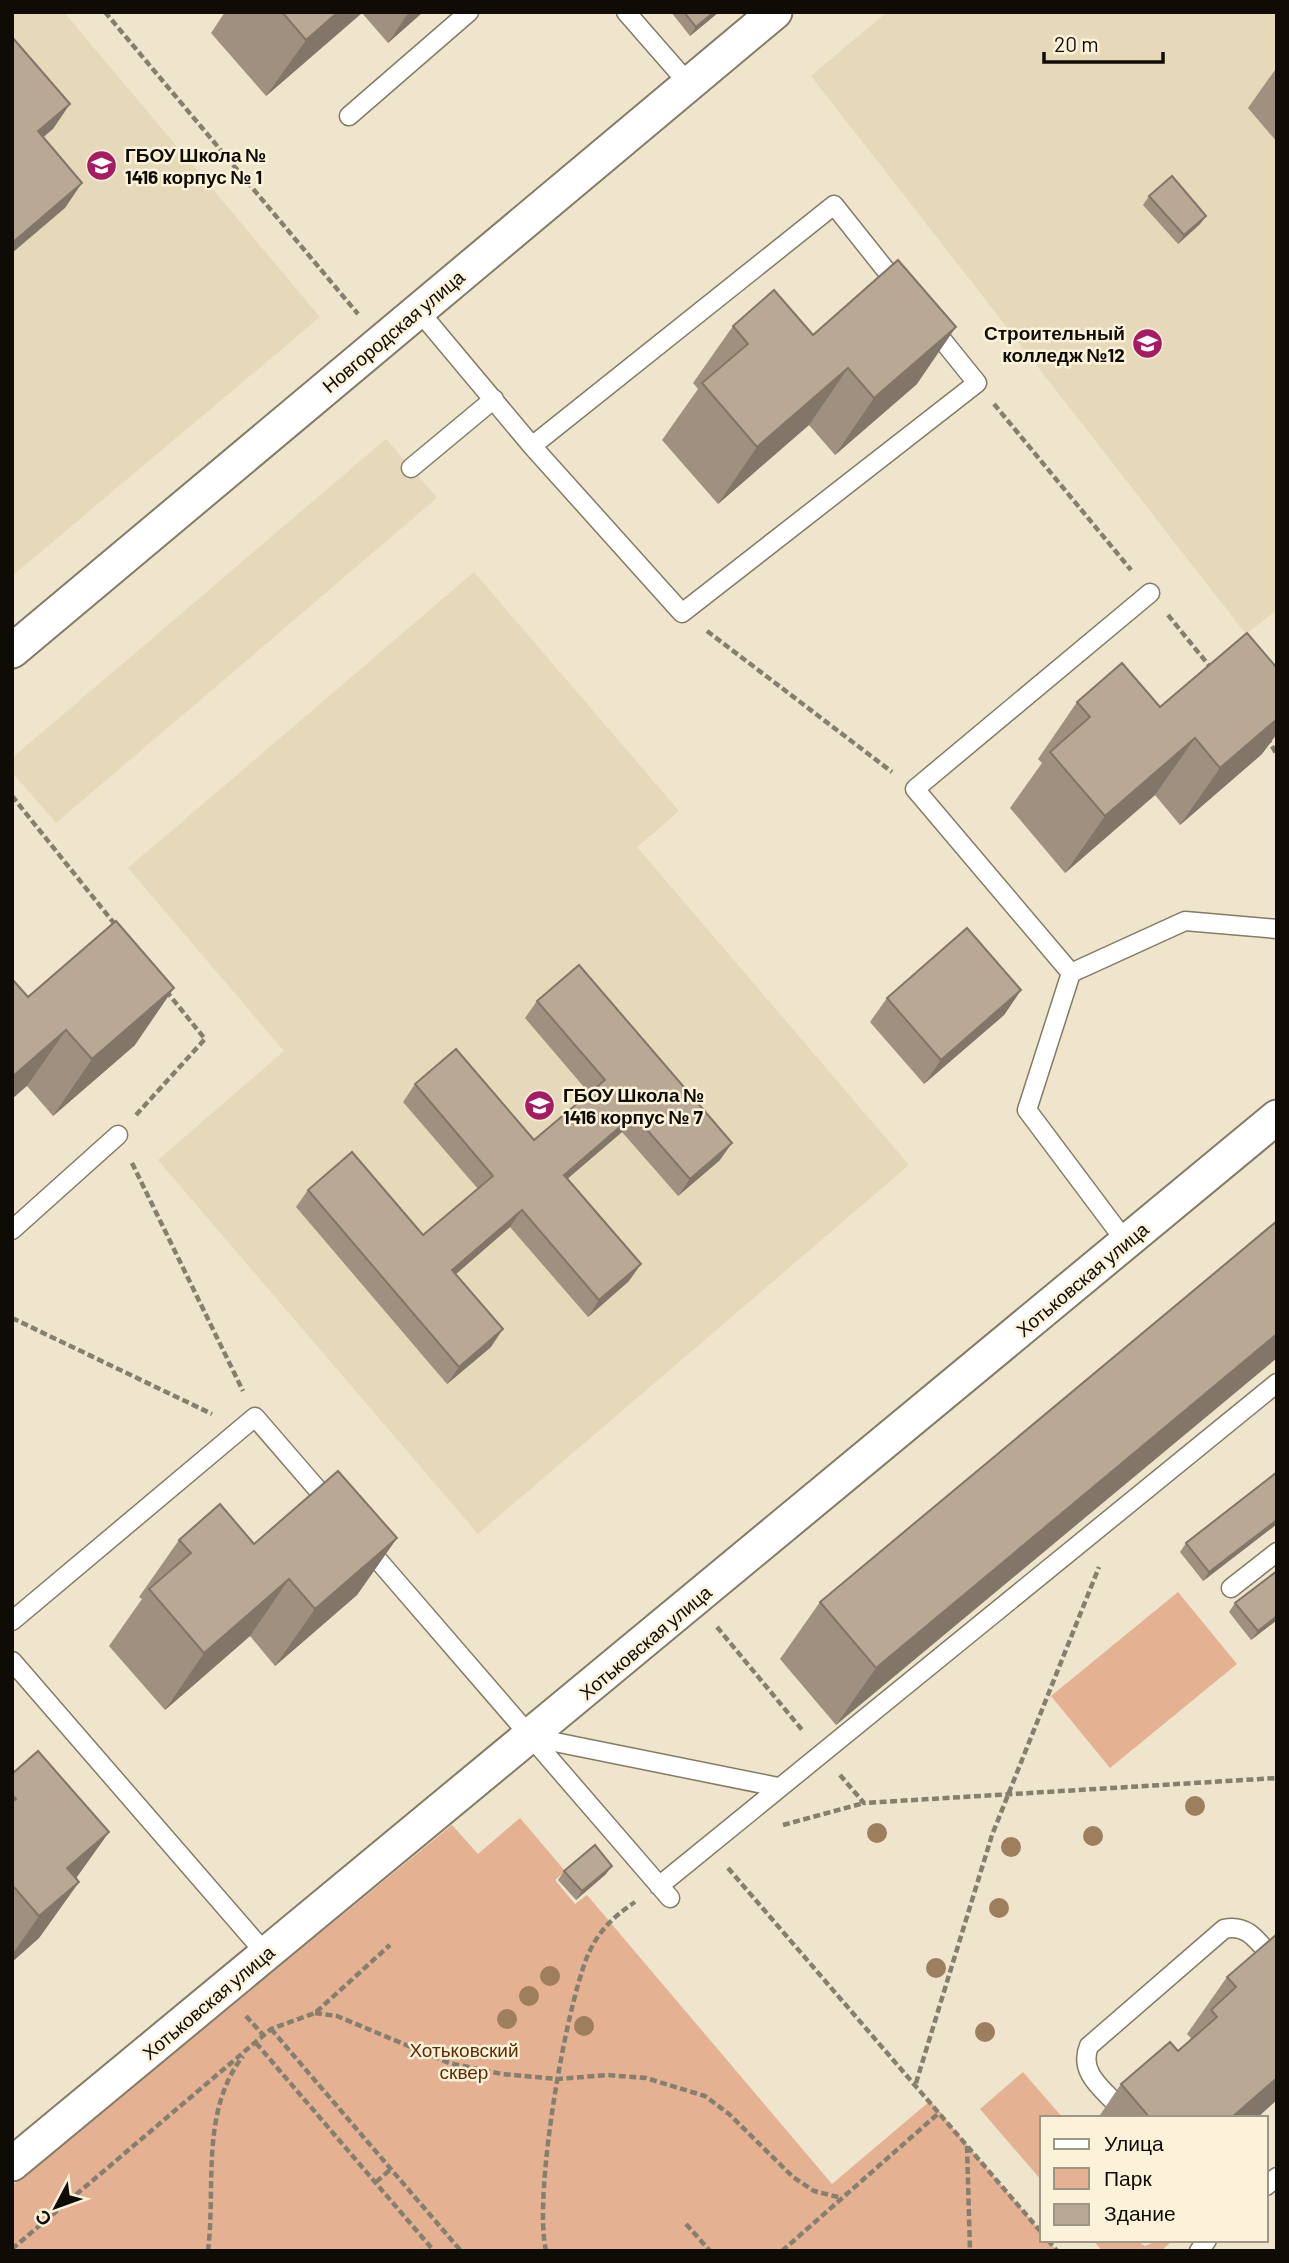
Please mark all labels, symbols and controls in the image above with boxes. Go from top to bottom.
scale bar [1044,21,1163,65]
text: 20 m [1054,31,1099,56]
place label: ГБОУ Школа № 1416 корпус № 1 [125,143,266,188]
school or university icon: ГБОУ Школа № 1416 корпус № 1 [85,148,119,182]
street label: Новгородская улица [317,265,469,397]
place label: Строительный колледж №12 [984,321,1125,366]
school or university icon: Строительный колледж №12 [1131,326,1165,360]
place label: ГБОУ Школа № 1416 корпус № 7 [563,1083,704,1128]
school or university icon: ГБОУ Школа № 1416 корпус № 7 [523,1088,557,1122]
street label: Хотьковская улица [1011,1217,1153,1341]
street label: Хотьковская улица [574,1580,716,1704]
street label: Хотьковская улица [137,1940,279,2064]
park label: Хотьковский сквер [409,2038,519,2083]
legend [1040,2116,1268,2242]
text: Улица [1104,2130,1164,2155]
text: Парк [1104,2165,1152,2190]
north arrow [21,2172,91,2242]
text: Здание [1104,2200,1176,2225]
text: С [29,2206,56,2231]

